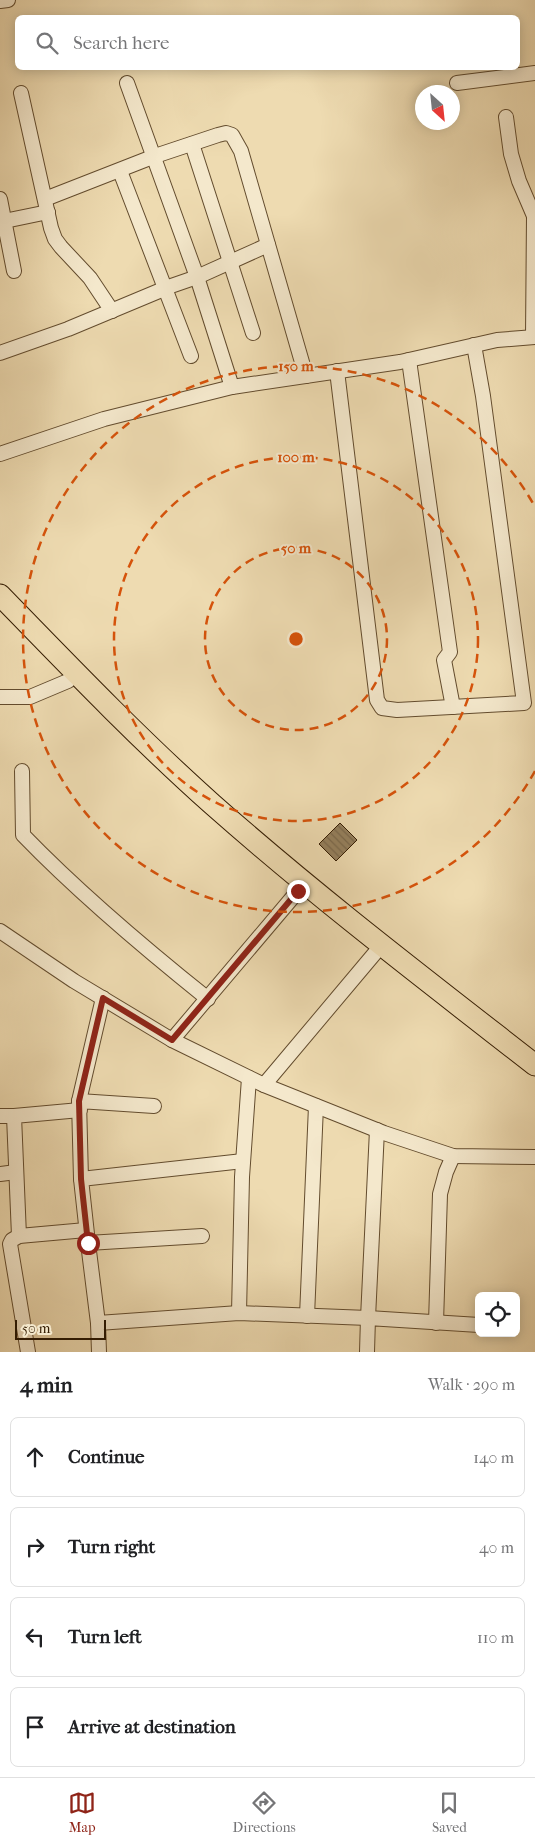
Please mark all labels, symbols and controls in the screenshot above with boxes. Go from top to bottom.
search box [15,15,520,70]
icon: search [33,29,61,57]
text: Search here [73,32,169,54]
north arrow [415,85,460,130]
text: 150 m [278,357,314,375]
text: 100 m [277,448,315,466]
text: 50 m [281,539,312,557]
centre of rings [287,630,305,648]
route end [287,880,310,903]
route start [77,1232,100,1255]
map controls [475,1292,520,1337]
button: locate [475,1292,520,1337]
scale bar [15,1317,106,1340]
text: 50 m [22,1320,50,1337]
text: 4 min [20,1373,73,1397]
text: Walk · 290 m [428,1375,515,1394]
icon: ahead [21,1443,49,1471]
text: Continue [68,1446,144,1468]
text: 140 m [473,1448,514,1467]
icon: right [21,1533,49,1561]
text: Turn right [68,1536,155,1558]
text: 40 m [479,1538,514,1557]
icon: left [21,1623,49,1651]
text: Turn left [68,1626,142,1648]
text: 110 m [477,1628,514,1647]
icon: arrive [21,1713,49,1741]
text: Arrive at destination [68,1716,236,1738]
tab: Map [68,1789,96,1836]
tab: Directions [233,1789,296,1836]
tab: Saved [432,1789,467,1836]

